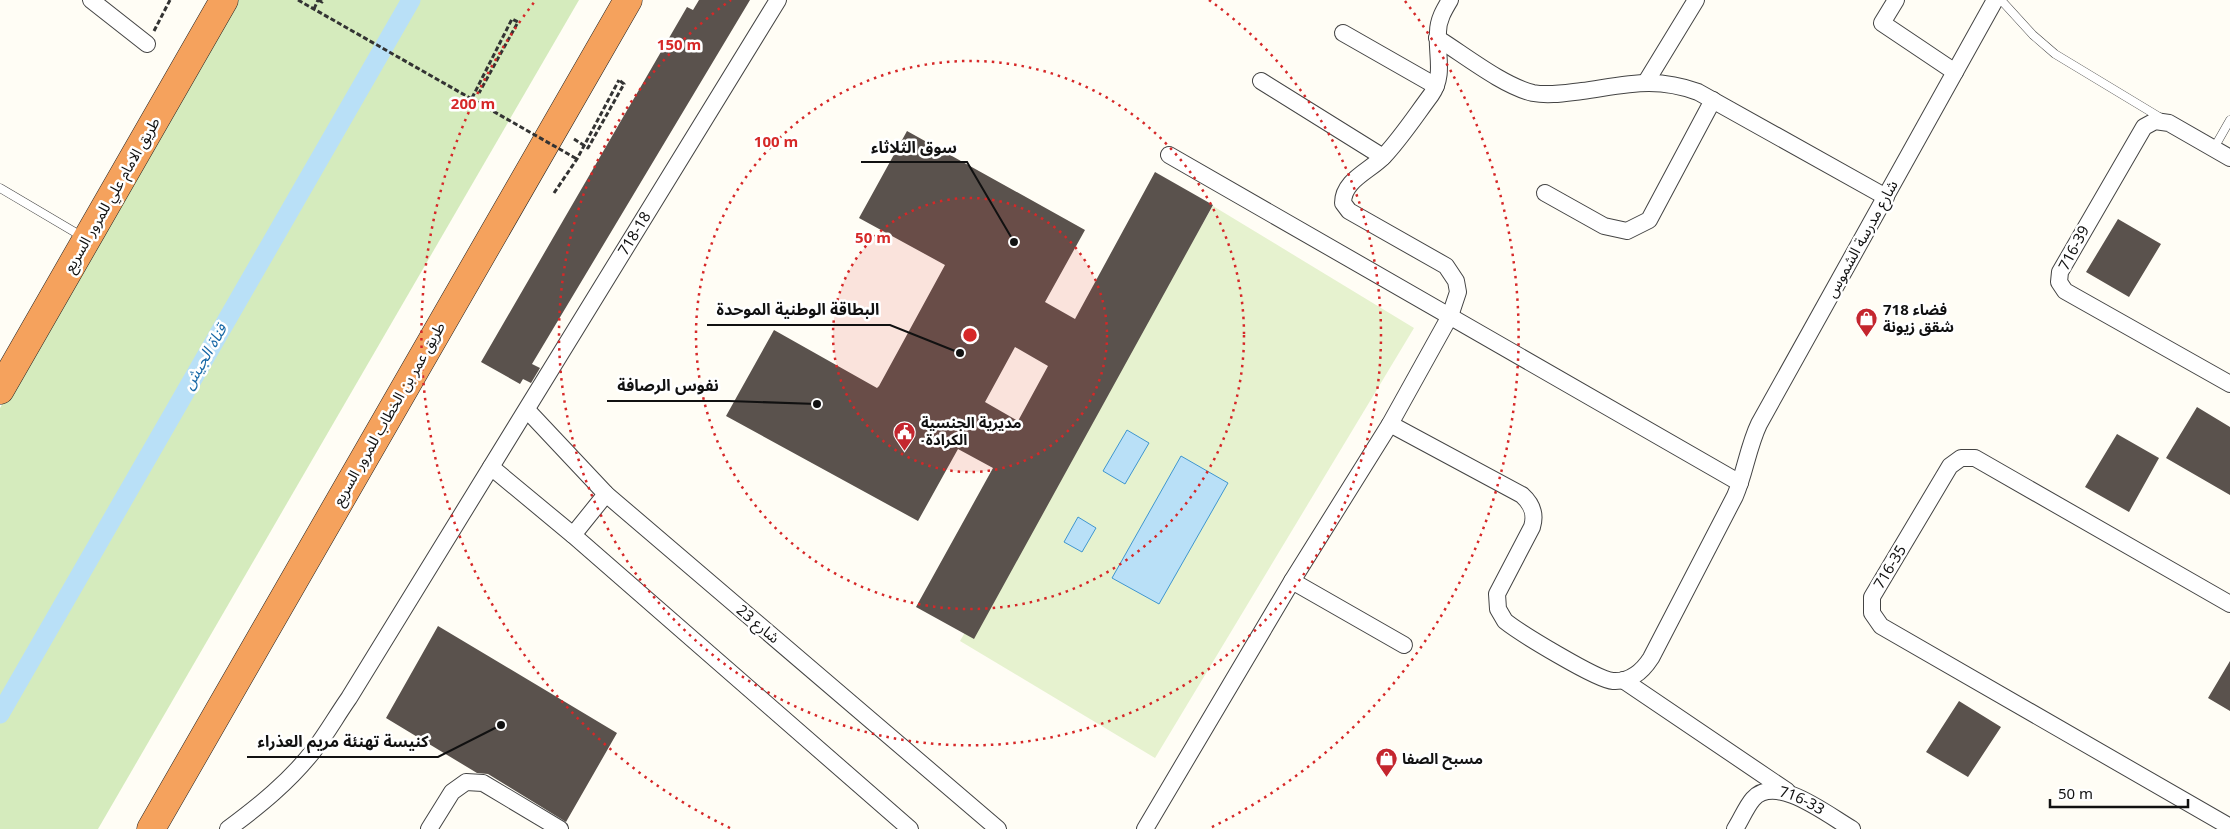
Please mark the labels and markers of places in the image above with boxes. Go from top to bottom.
callout: سوق الثلاثاء [861,131,967,162]
callout: البطاقة الوطنية الموحدة [707,294,890,325]
place label: فضاء 718 شقق زيونة [1883,294,1954,343]
shop icon: فضاء 718 شقق زيونة [1855,307,1879,338]
centre of rings [961,326,979,344]
callout: نفوس الرصافة [607,370,729,401]
place label: مديرية الجنسية -الكرادة [921,407,1022,456]
public building icon: مديرية الجنسية -الكرادة [893,420,917,451]
callout: كنيسة تهنئة مريم العذراء [247,726,438,757]
place label: مسبح الصفا [1402,743,1483,775]
shop icon: مسبح الصفا [1374,747,1398,778]

